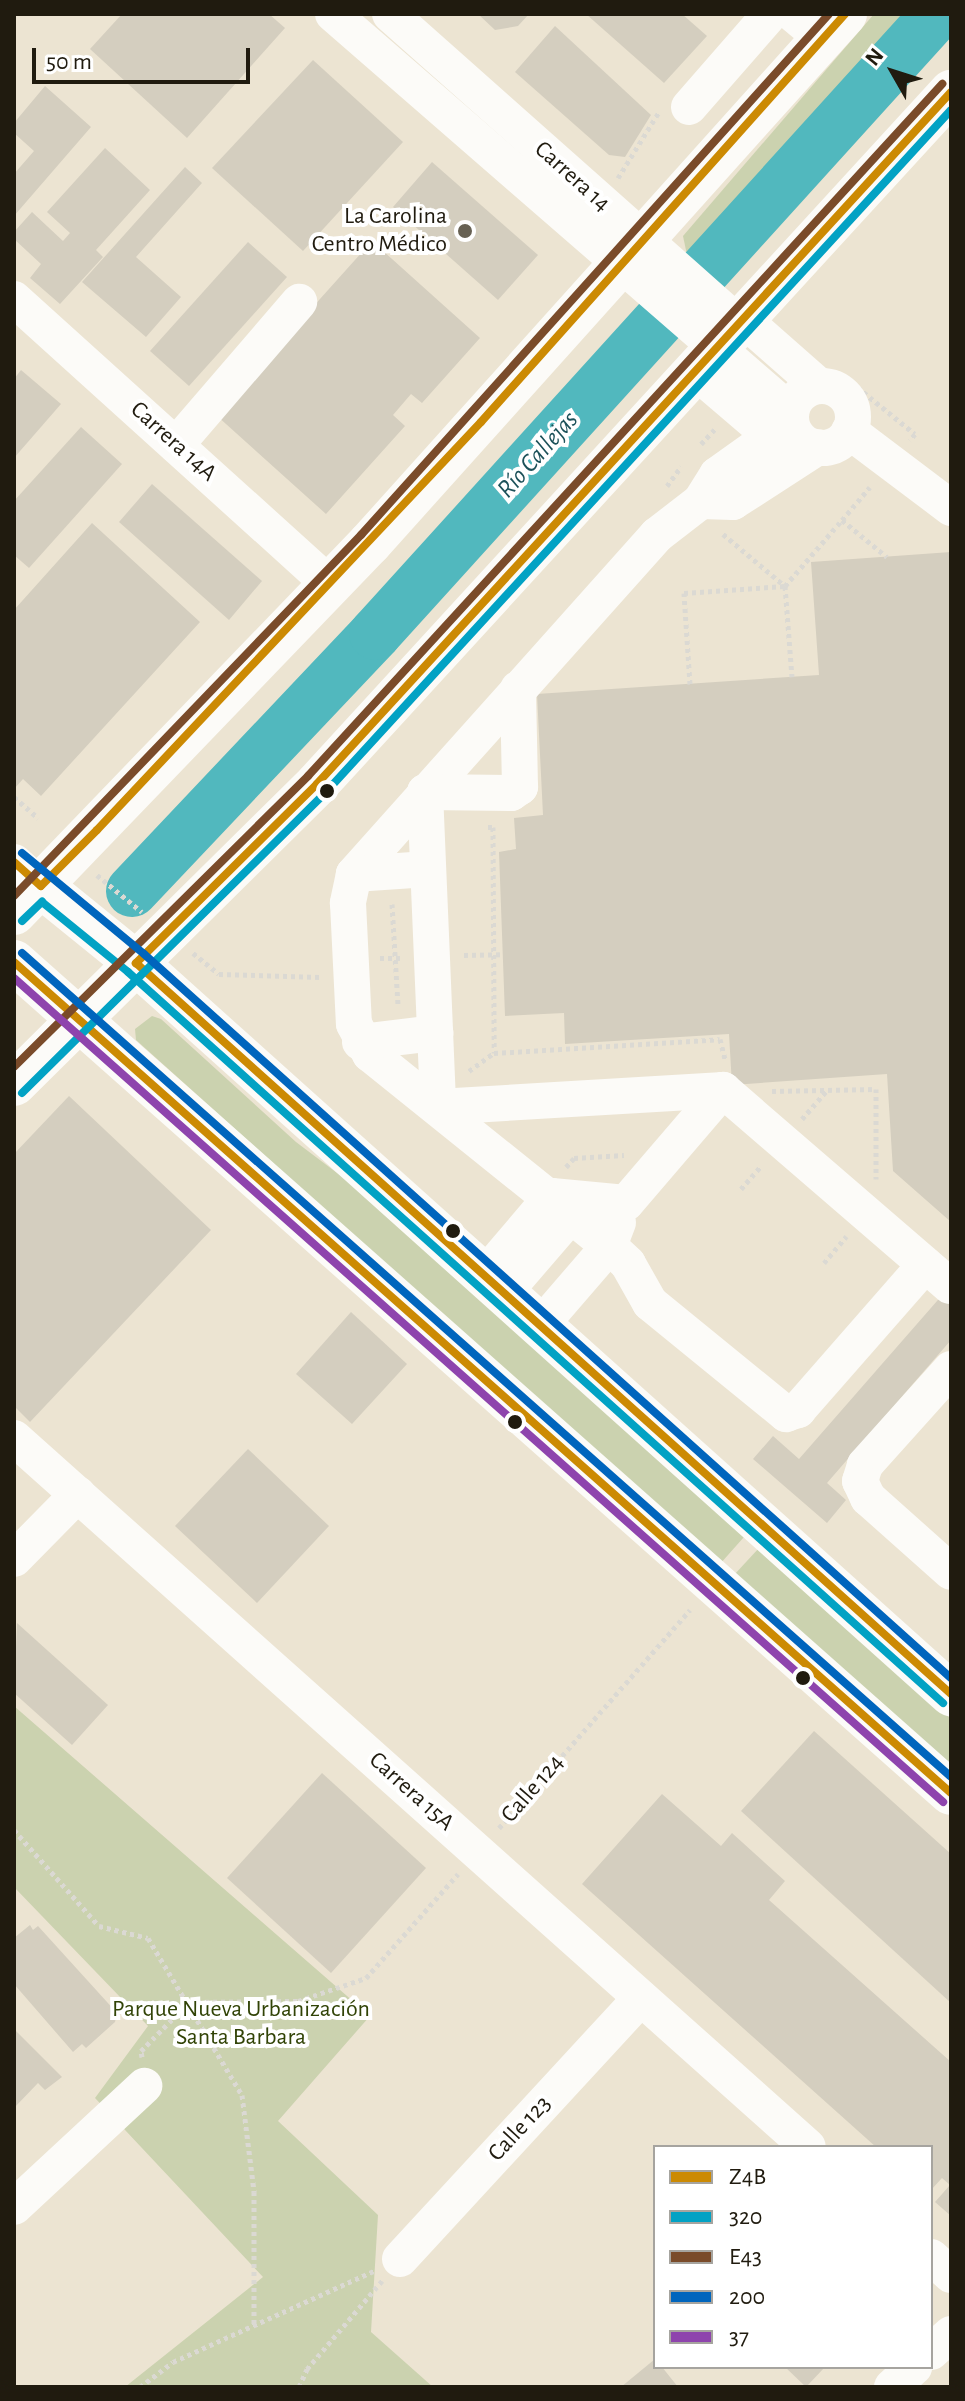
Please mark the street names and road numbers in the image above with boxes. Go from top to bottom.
street label: Carrera 14 [528,135,616,219]
street label: Carrera 14A [124,396,222,488]
street label: Carrera 15A [363,1746,459,1838]
street label: Calle 124 [496,1749,570,1829]
street label: Calle 123 [482,2090,558,2168]

